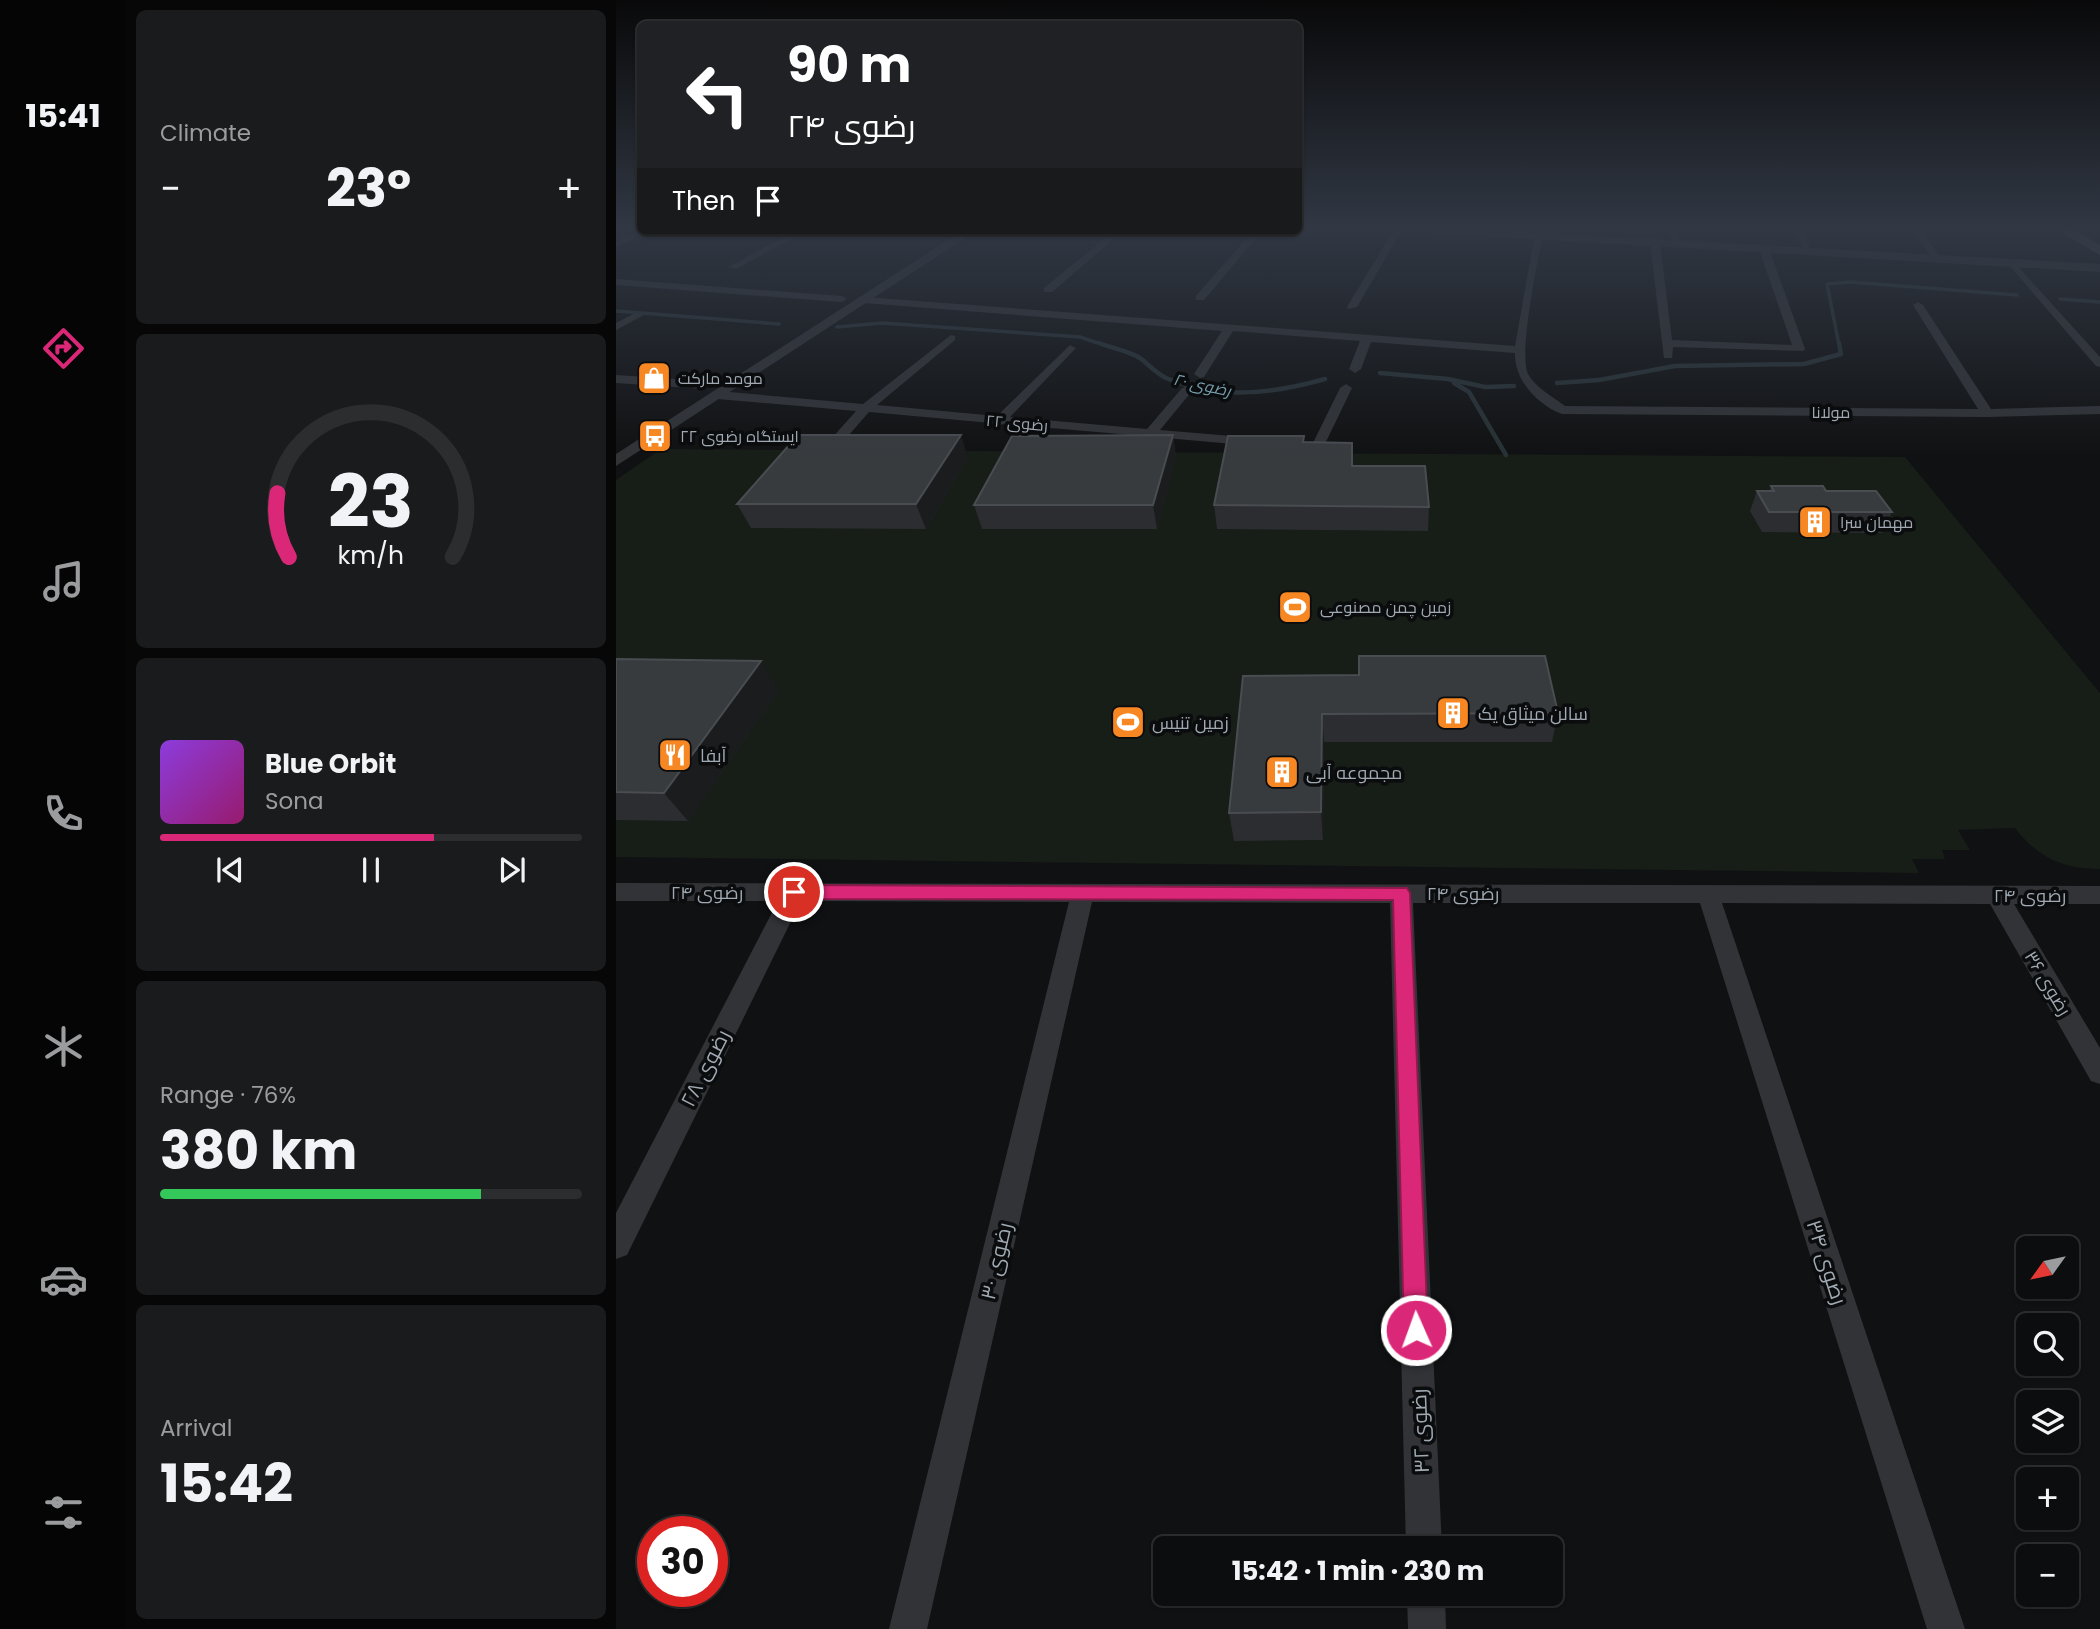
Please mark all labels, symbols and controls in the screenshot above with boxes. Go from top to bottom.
text: 90 m [787,31,911,99]
icon: left [672,49,763,140]
text: 15:41 [25,93,101,138]
text: رضوی ۲۴ [787,103,916,148]
text: Climate [160,117,251,149]
text: 23° [326,152,411,225]
text: − [160,162,181,215]
text: + [556,162,582,215]
icon: arrive [749,182,787,220]
text: Then [672,183,735,219]
icon: directions [39,324,88,373]
shop icon: مومد مارکت [635,359,673,397]
place label: مومد مارکت [678,367,763,390]
water label: رضوی ۲۰ [1171,368,1235,403]
street label: مولانا [1812,401,1850,424]
street label: رضوی ۲۲ [985,409,1049,437]
bus stop icon: ایستگاه رضوی ۲۲ [636,417,674,455]
place label: ایستگاه رضوی ۲۲ [680,425,799,448]
text: 23 [328,451,414,552]
building icon: مهمان سرا [1796,503,1834,541]
place label: مهمان سرا [1840,511,1913,534]
text: km/h [338,537,404,572]
icon: music [39,557,88,606]
sports icon: زمین چمن مصنوعی [1276,588,1314,626]
place label: زمین چمن مصنوعی [1320,596,1451,619]
building icon: سالن میثاق یک [1434,694,1472,732]
place label: سالن میثاق یک [1478,701,1588,726]
sports icon: زمین تنیس [1109,703,1147,741]
place label: زمین تنیس [1152,710,1229,735]
restaurant icon: آبفا [656,736,694,774]
place label: آبفا [700,743,727,768]
text: Blue Orbit [265,746,396,782]
building icon: مجموعه آبی [1263,753,1301,791]
place label: مجموعه آبی [1306,760,1402,785]
text: Sona [265,785,324,817]
icon: phone [39,789,88,838]
icon: previous [211,851,249,889]
icon: pause [352,851,390,889]
icon: next [493,851,531,889]
pin [764,862,824,922]
icon: arrive [775,873,813,911]
street label: رضوی ۲۴ [671,880,743,905]
street label: رضوی ۲۴ [1427,881,1499,906]
street label: رضوی ۲۴ [1994,883,2066,908]
street label: رضوی ۳۶ [2019,946,2077,1020]
icon: climate [39,1022,88,1071]
street label: رضوی ۲۸ [673,1024,737,1112]
text: Range · 76% [160,1079,296,1111]
text: 380 km [160,1114,357,1187]
street label: رضوی ۳۴ [1800,1216,1854,1308]
street label: رضوی ۳۰ [973,1219,1019,1303]
north arrow [2016,1236,2079,1298]
map controls [2016,1236,2079,1607]
icon: car [39,1255,88,1304]
position arrow [1379,1293,1453,1367]
button: search [2016,1313,2079,1376]
street label: رضوی ۳۲ [1404,1388,1436,1474]
button: layers [2016,1390,2079,1453]
text: Arrival [160,1412,232,1444]
text: 15:42 [160,1447,293,1520]
button: + [2016,1467,2079,1530]
icon: filters [39,1488,88,1537]
speed limit sign: 30 [637,1516,728,1607]
button: − [2016,1544,2079,1607]
text: 15:42 · 1 min · 230 m [1232,1553,1484,1589]

